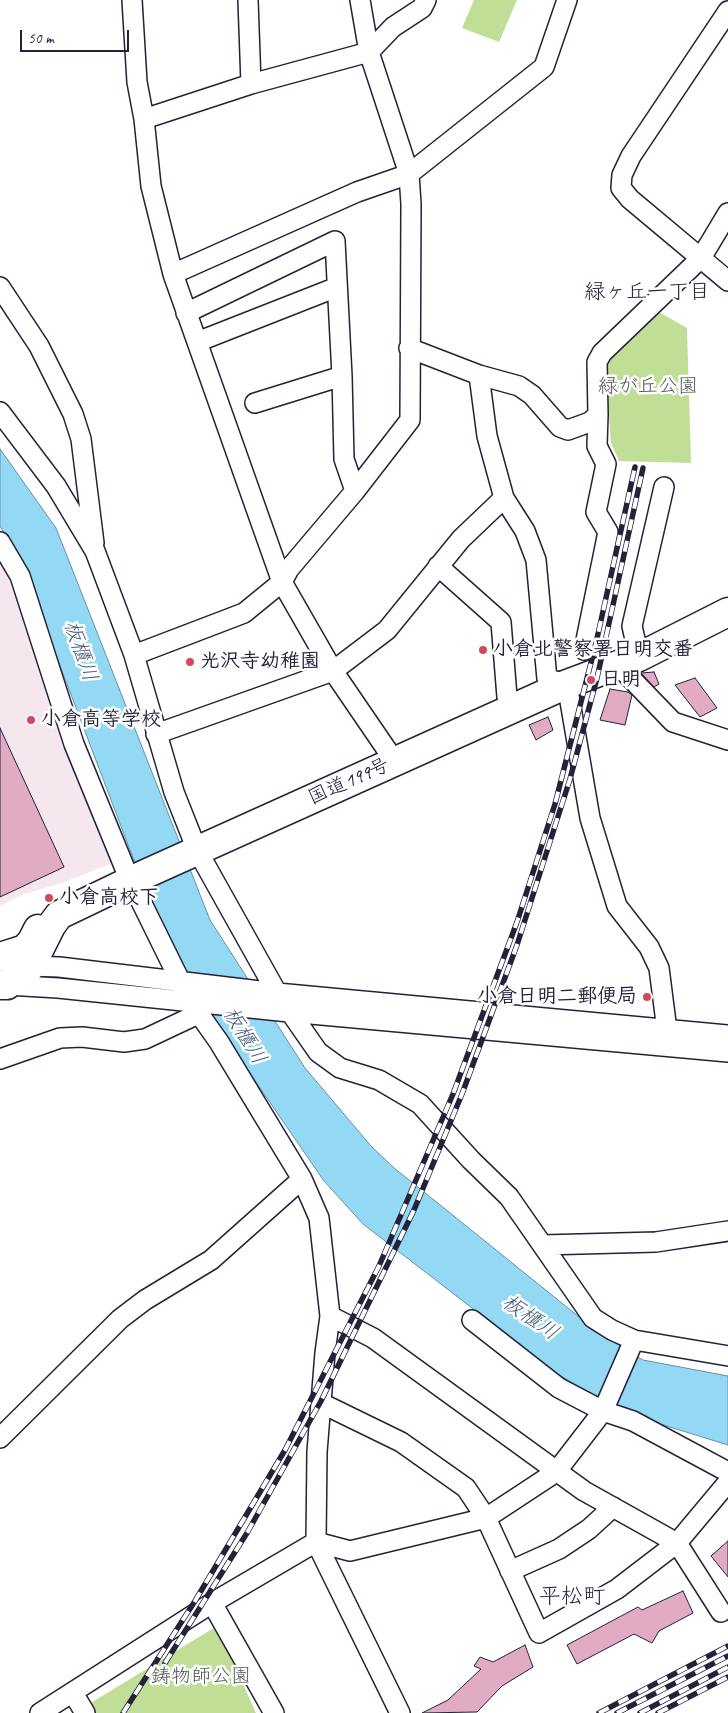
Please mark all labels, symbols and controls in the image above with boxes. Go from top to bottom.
scale bar [22,20,131,52]
text: 50 m [28,29,54,48]
district label: 緑ヶ丘一丁目 [584,279,710,305]
park label: 緑が丘公園 [598,375,698,399]
water label: 板櫃川 [58,617,102,685]
place label: 小倉北警察署日明交番 [493,638,693,662]
marker: 小倉北警察署日明交番 [477,644,489,656]
place label: 光沢寺幼稚園 [200,650,320,674]
marker: 光沢寺幼稚園 [184,656,196,668]
place label: 日明 [601,668,641,692]
marker: 日明 [585,674,597,686]
place label: 小倉高等学校 [41,708,161,732]
marker: 小倉高等学校 [25,714,37,726]
street label: 国道199号 [304,753,394,811]
place label: 小倉高校下 [59,886,159,910]
marker: 小倉高校下 [43,892,55,904]
place label: 小倉日明二郵便局 [477,985,637,1009]
marker: 小倉日明二郵便局 [641,991,653,1003]
water label: 板櫃川 [217,1003,271,1069]
water label: 板櫃川 [497,1290,563,1346]
district label: 平松町 [539,1584,605,1610]
park label: 鋳物師公園 [151,1665,251,1689]

